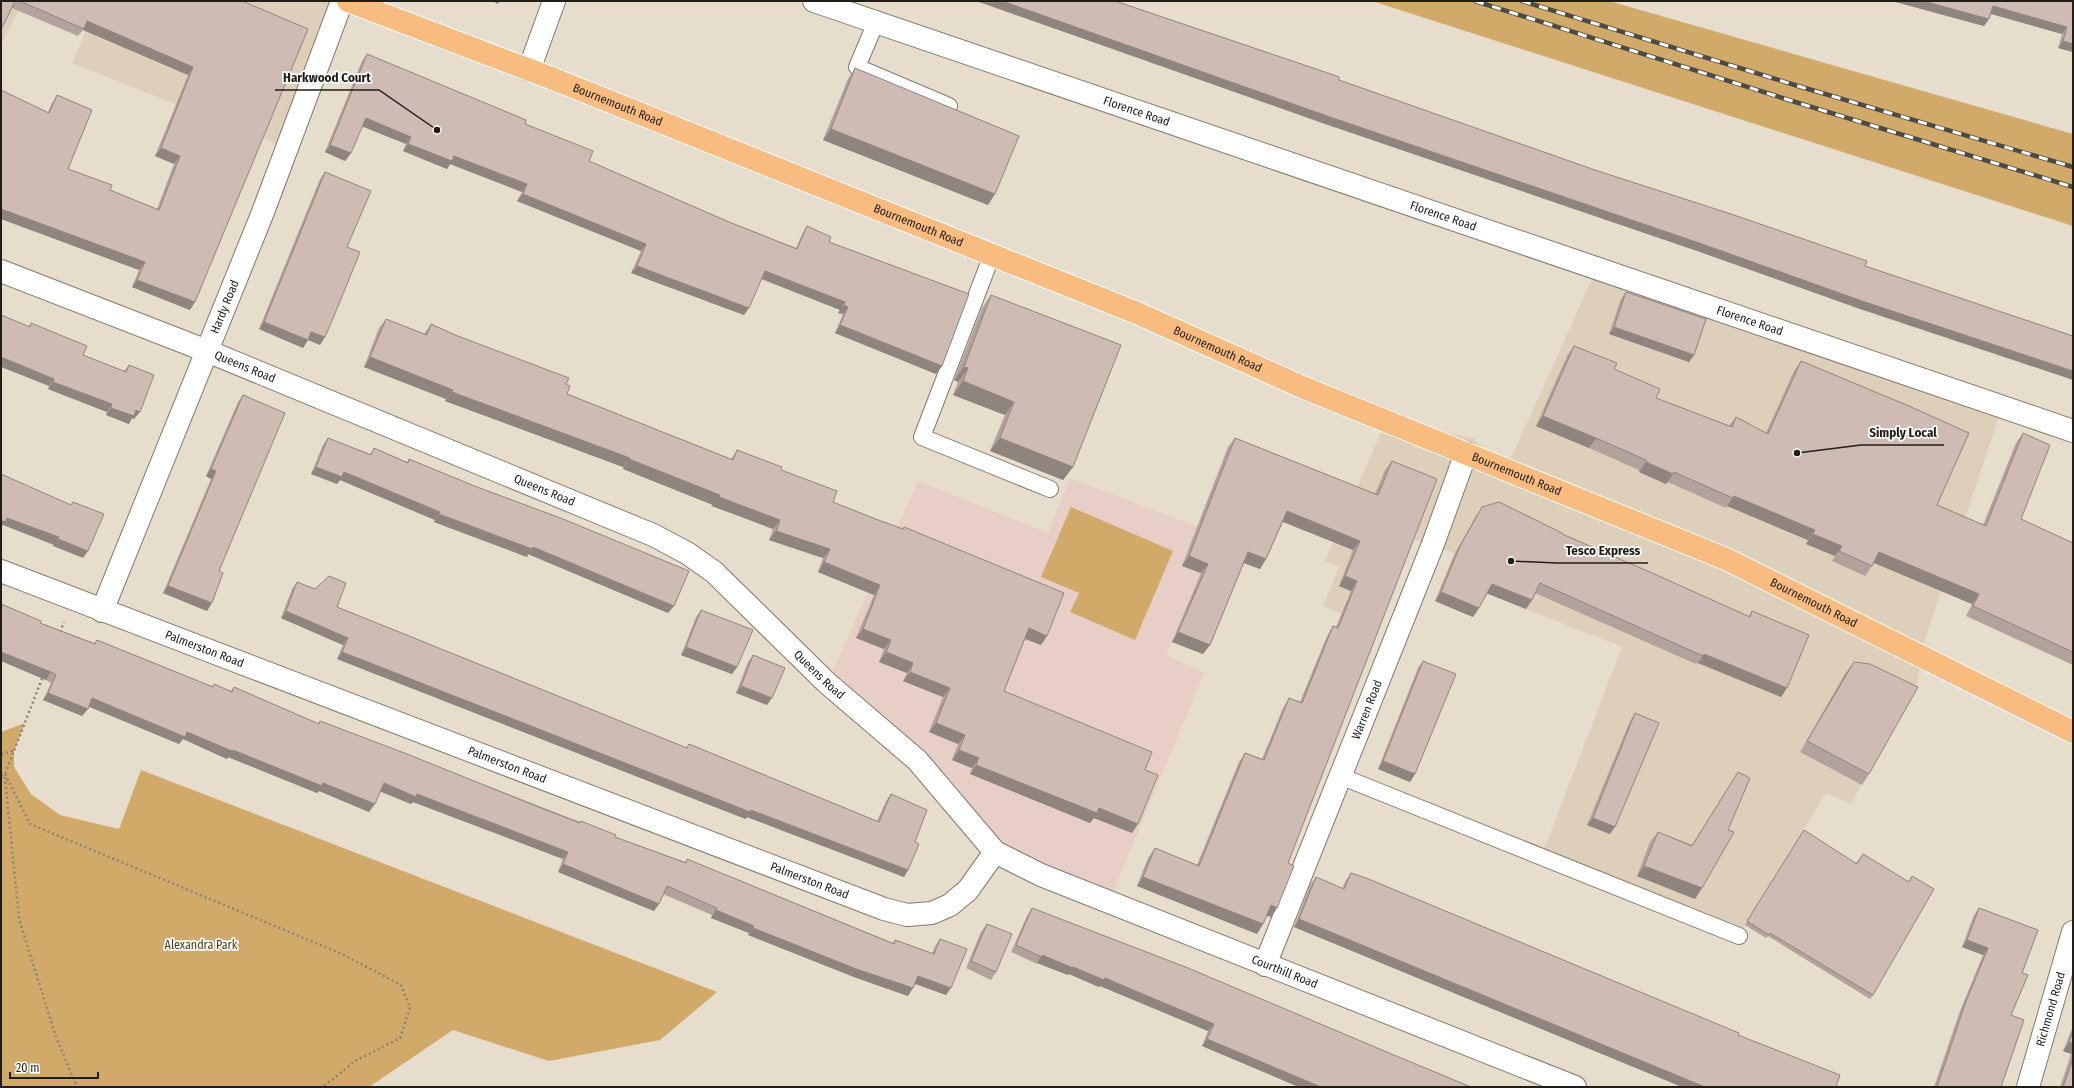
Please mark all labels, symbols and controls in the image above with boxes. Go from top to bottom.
callout: Harkwood Court [275,65,379,90]
text: Harkwood Court [283,70,371,85]
street label: Bournemouth Road [571,80,665,129]
street label: Florence Road [1102,93,1172,129]
street label: Florence Road [1408,198,1478,234]
street label: Bournemouth Road [872,201,965,250]
street label: Hardy Road [208,278,242,336]
street label: Florence Road [1715,303,1785,338]
street label: Bournemouth Road [1171,323,1264,375]
street label: Queens Road [212,348,278,385]
callout: Simply Local [1861,420,1944,445]
text: Simply Local [1869,425,1937,440]
street label: Bournemouth Road [1470,450,1564,499]
street label: Queens Road [512,471,577,509]
callout: Tesco Express [1557,538,1648,563]
text: Tesco Express [1566,543,1641,558]
street label: Bournemouth Road [1768,575,1860,630]
street label: Palmerston Road [163,628,246,670]
street label: Queens Road [791,647,848,702]
street label: Warren Road [1349,678,1385,741]
street label: Palmerston Road [466,743,548,786]
street label: Palmerston Road [768,859,851,902]
park label: Alexandra Park [165,938,238,952]
street label: Courthill Road [1250,952,1320,991]
street label: Richmond Road [2033,970,2068,1048]
scale bar [10,1054,98,1080]
text: 20 m [16,1061,40,1075]

